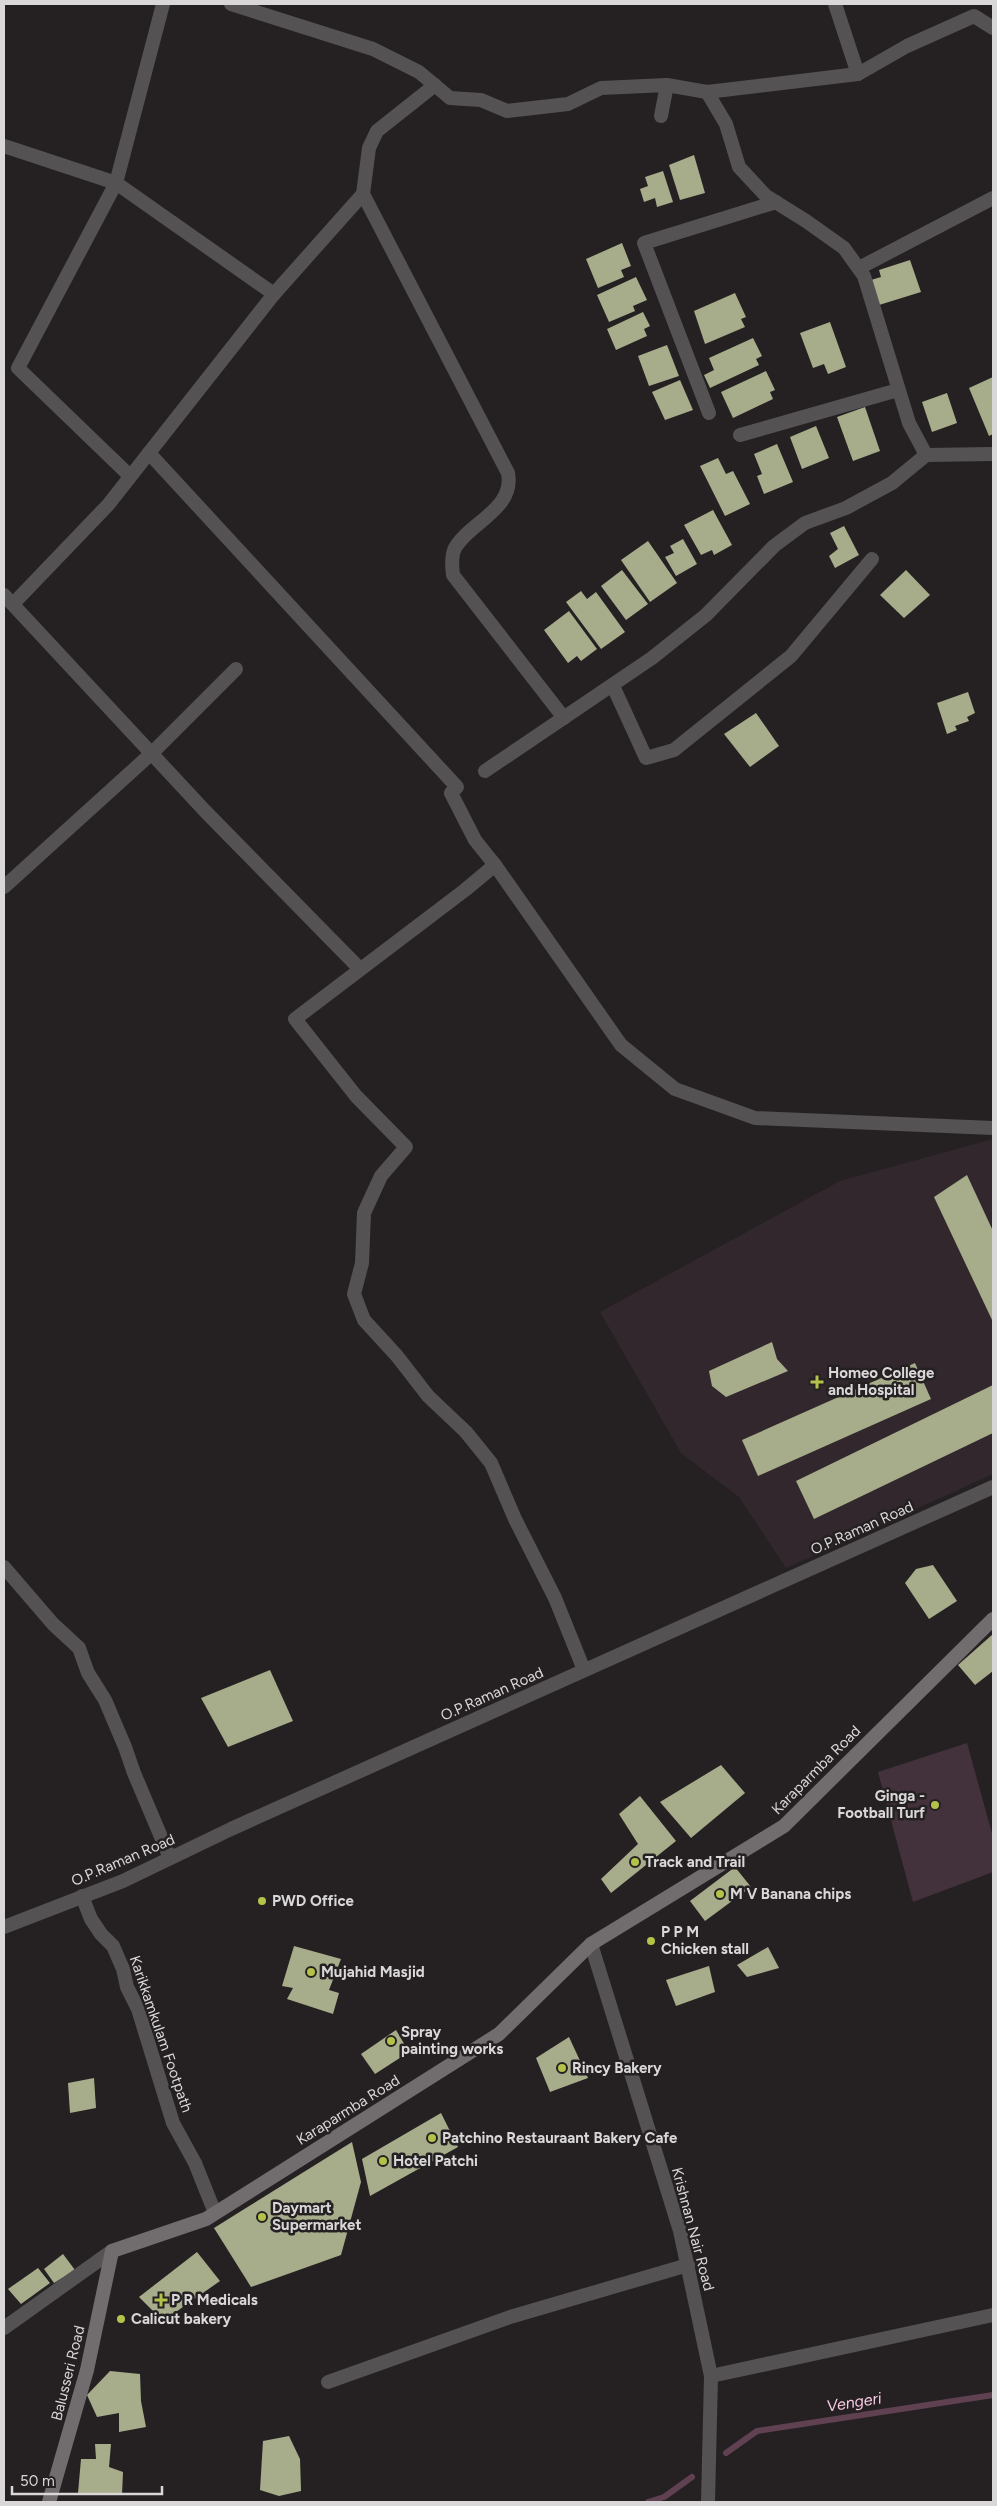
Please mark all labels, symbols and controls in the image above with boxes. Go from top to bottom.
place label: Homeo College and Hospital [828,1364,935,1399]
marker: Homeo College and Hospital [810,1375,824,1389]
street label: O.P.Raman Road [808,1497,916,1559]
street label: O.P.Raman Road [438,1663,546,1725]
street label: Karaparmba Road [768,1722,864,1818]
place label: Ginga - Football Turf [837,1787,925,1822]
marker: Ginga - Football Turf [929,1799,941,1811]
street label: O.P.Raman Road [69,1830,177,1890]
place label: Track and Trail [645,1853,745,1871]
marker: Track and Trail [629,1856,641,1868]
place label: M V Banana chips [730,1885,851,1903]
marker: M V Banana chips [714,1888,726,1900]
place label: PWD Office [272,1892,355,1910]
marker: PWD Office [256,1895,268,1907]
place label: P P M Chicken stall [661,1923,749,1958]
marker: P P M Chicken stall [645,1935,657,1947]
street label: Karikkamkulam Footpath [126,1953,196,2115]
place label: Mujahid Masjid [321,1963,425,1981]
marker: Mujahid Masjid [305,1966,317,1978]
place label: Spray painting works [401,2023,503,2058]
marker: Spray painting works [385,2035,397,2047]
place label: Rincy Bakery [572,2059,662,2077]
marker: Rincy Bakery [556,2062,568,2074]
street label: Karaparmba Road [293,2071,403,2149]
place label: Patchino Restauraant Bakery Cafe [442,2129,678,2147]
marker: Patchino Restauraant Bakery Cafe [426,2132,438,2144]
place label: Hotel Patchi [393,2152,478,2170]
marker: Hotel Patchi [377,2155,389,2167]
street label: Krishnan Nair Road [668,2165,718,2293]
place label: Daymart Supermarket [272,2199,361,2234]
marker: Daymart Supermarket [256,2211,268,2223]
place label: P R Medicals [171,2291,258,2309]
marker: P R Medicals [155,2294,167,2306]
place label: Calicut bakery [131,2310,231,2328]
marker: Calicut bakery [115,2313,127,2325]
street label: Balusseri Road [47,2324,89,2422]
water label: Vengeri [825,2388,883,2416]
scale bar [12,2464,162,2496]
text: 50 m [20,2472,55,2490]

